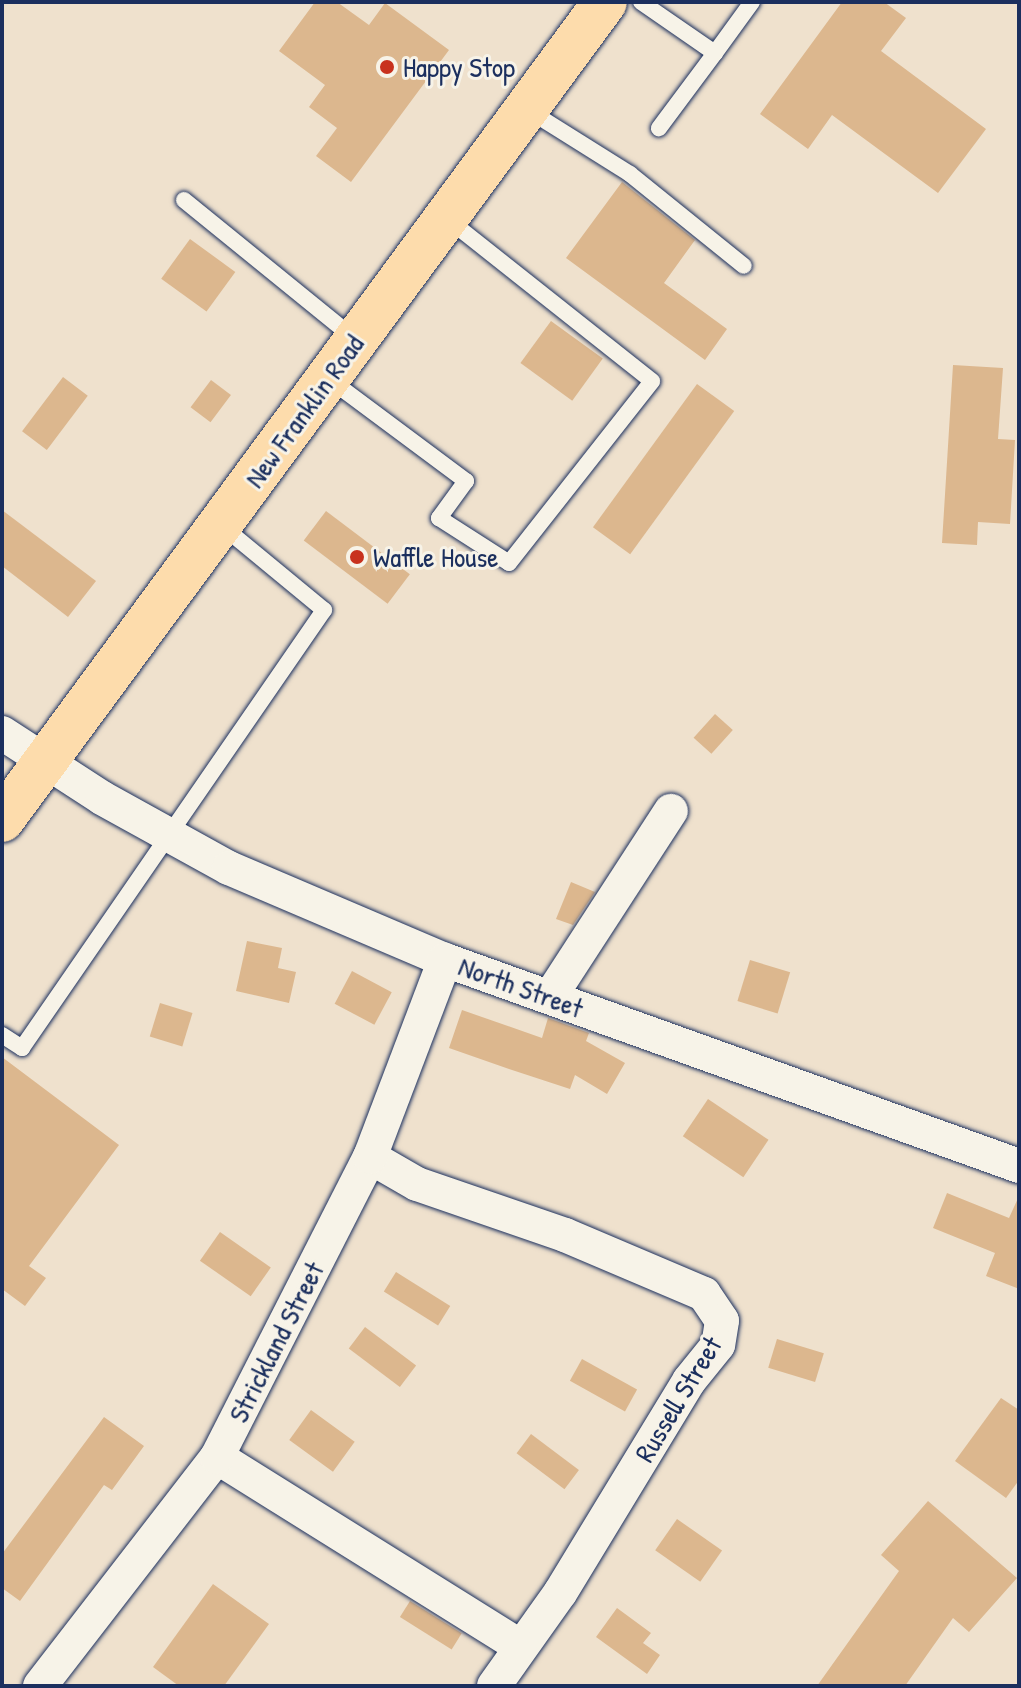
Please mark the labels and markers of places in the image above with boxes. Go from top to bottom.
place label: Happy Stop [403,50,515,84]
marker: Happy Stop [378,58,396,76]
place label: Waffle House [373,540,498,574]
marker: Waffle House [348,548,366,566]

